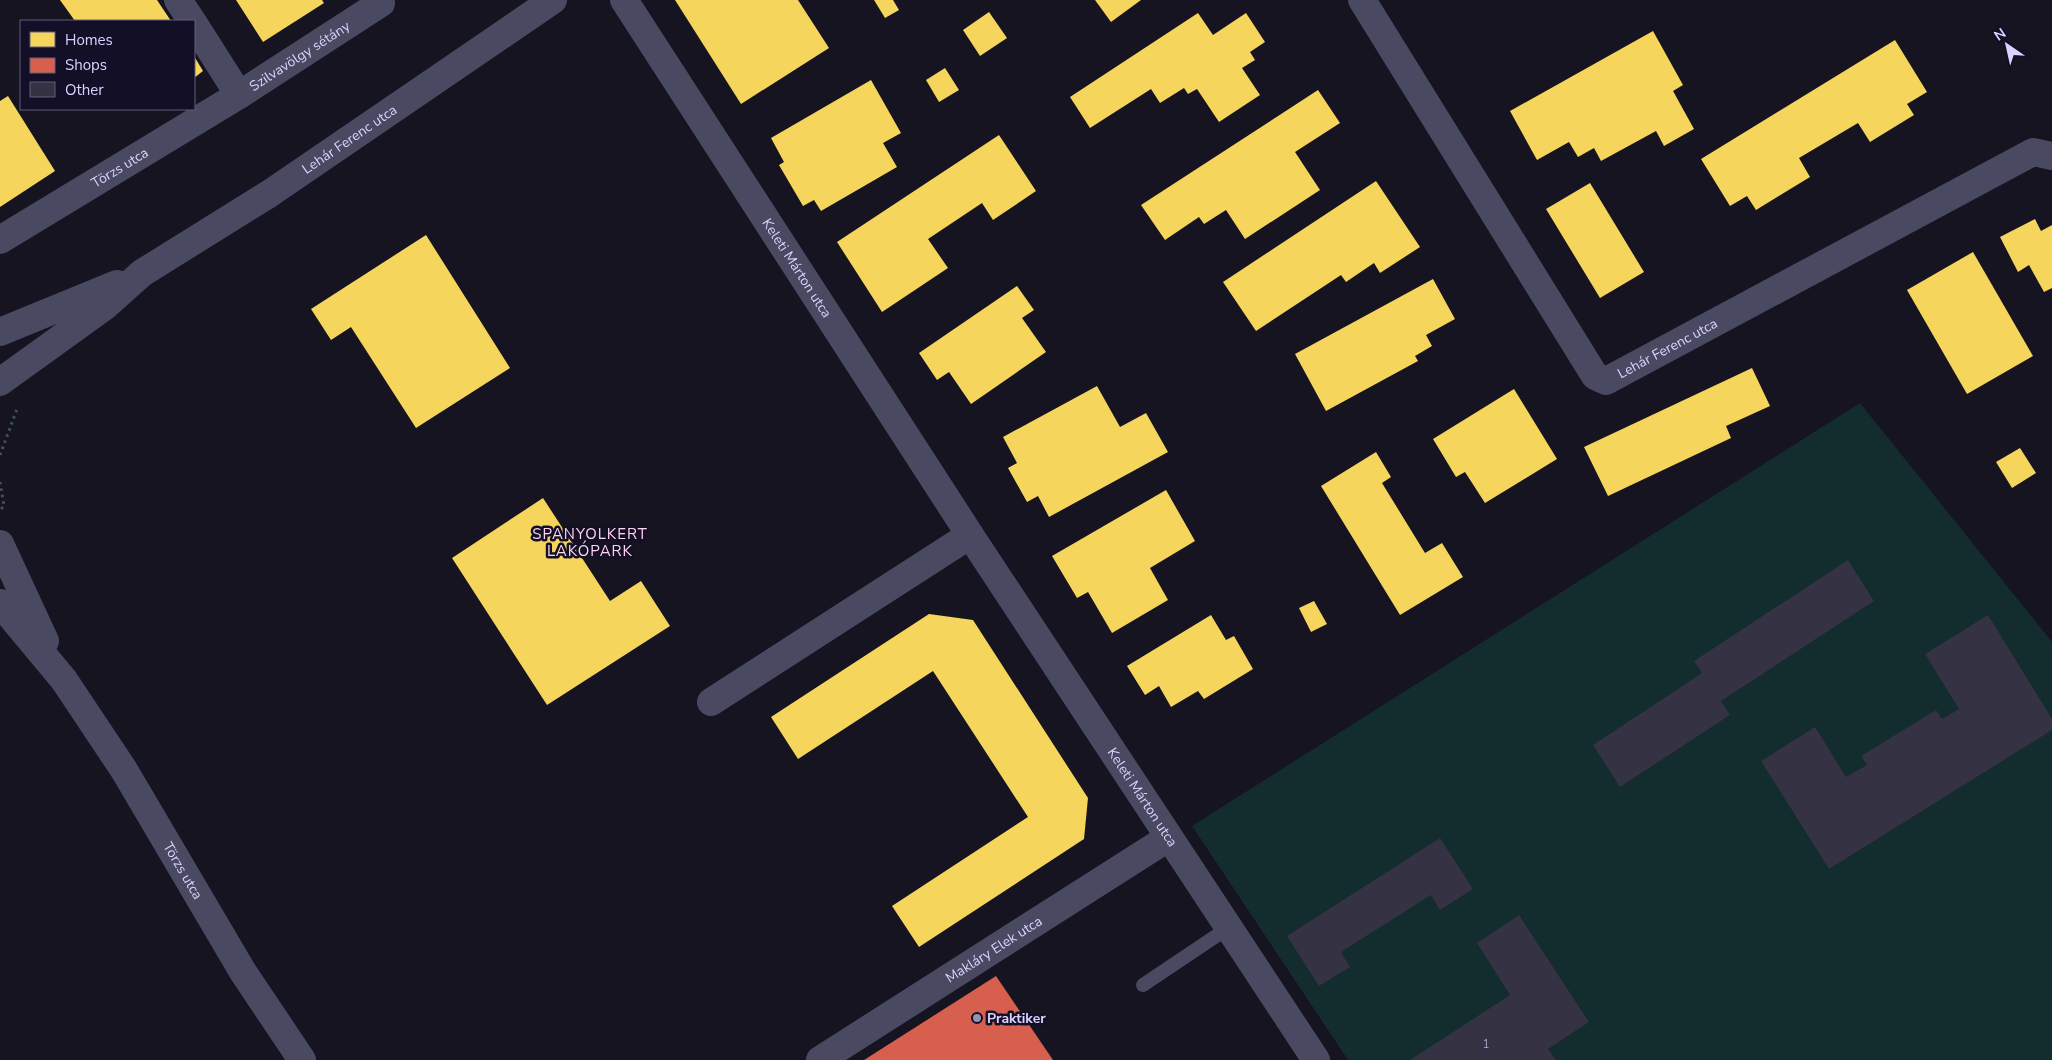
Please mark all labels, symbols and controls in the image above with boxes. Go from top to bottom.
street label: Szilvavölgy sétány [246,16,354,96]
legend [20,20,195,110]
north arrow [1982,20,2032,70]
text: N [1990,24,2010,45]
text: Homes [65,30,113,50]
text: Shops [65,55,107,75]
text: Other [65,80,104,100]
street label: Lehár Ferenc utca [298,100,401,179]
street label: Törzs utca [88,143,152,192]
street label: Keleti Márton utca [758,215,836,322]
street label: Lehár Ferenc utca [1614,314,1721,383]
district label: SPANYOLKERT LAKÓPARK [532,524,648,561]
street label: Keleti Márton utca [1103,744,1182,851]
street label: Törzs utca [158,839,207,903]
street label: Makláry Elek utca [942,912,1046,988]
place label: Praktiker [987,1009,1046,1028]
marker: Praktiker [971,1012,983,1024]
house number: 1 [1483,1037,1489,1052]

